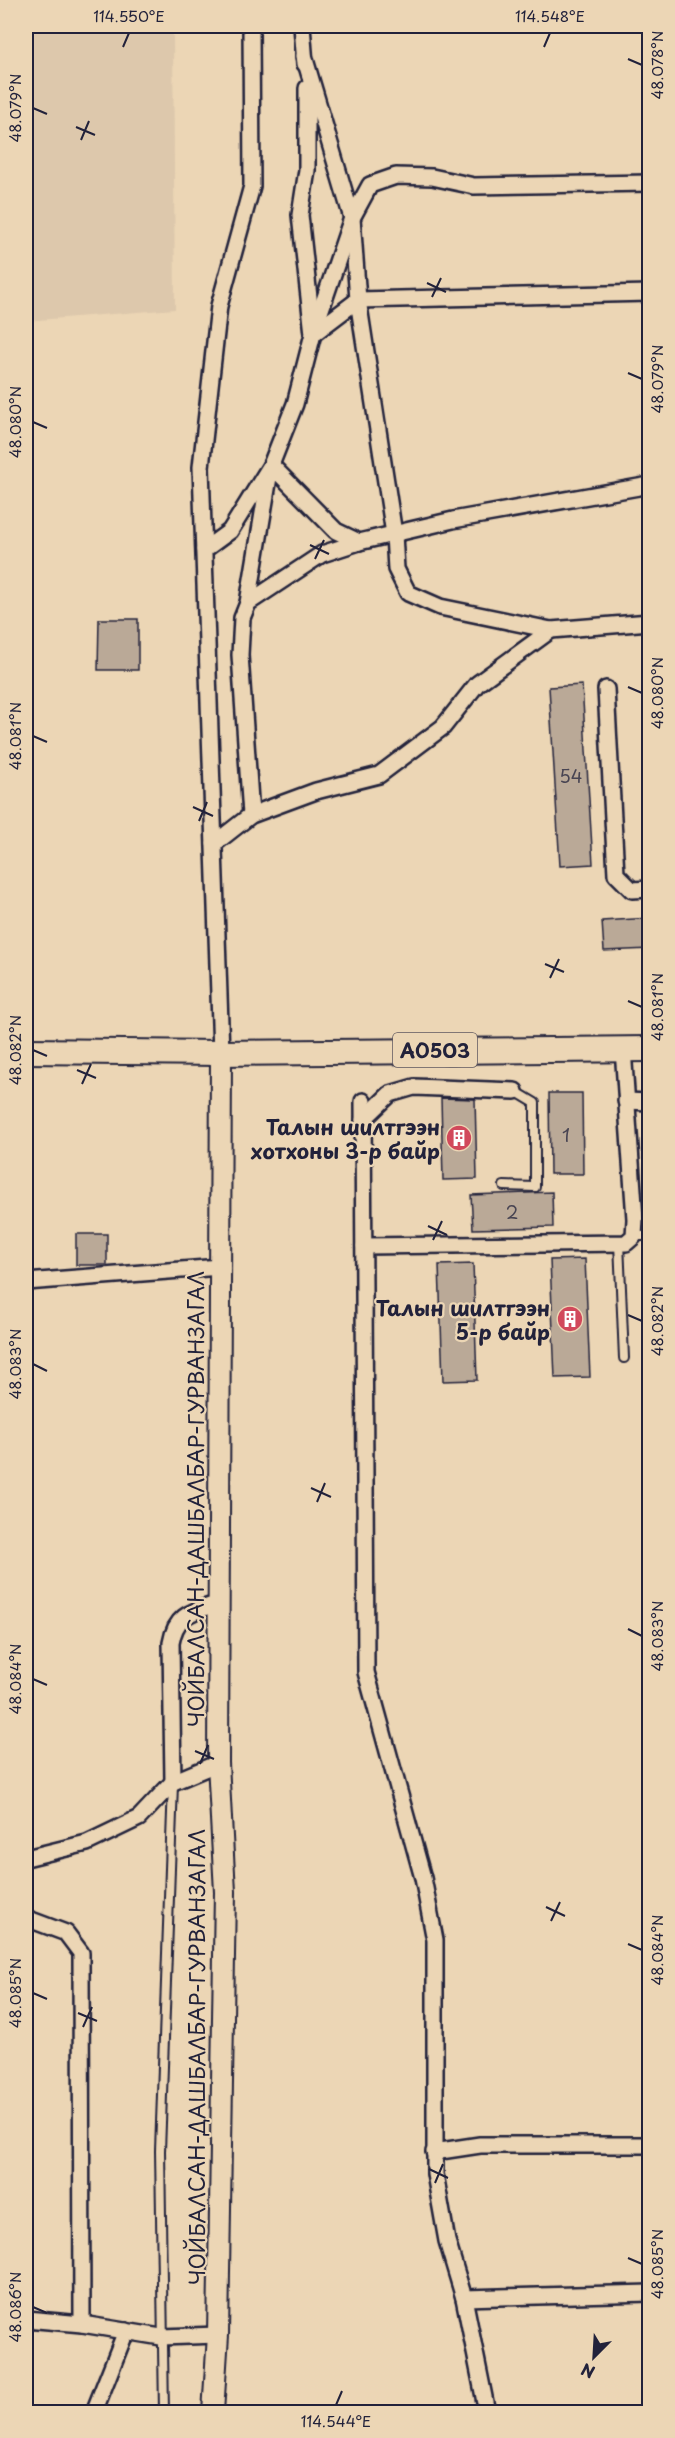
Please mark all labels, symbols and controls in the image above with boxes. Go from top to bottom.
text: 114.550°E [93,4,165,27]
text: 114.548°E [515,4,585,27]
text: 48.078°N [645,30,668,100]
text: 48.079°N [3,74,26,142]
text: 48.079°N [645,345,668,413]
text: 48.080°N [3,386,26,458]
text: 48.080°N [645,657,668,729]
text: 48.081°N [3,702,26,770]
house number: 54 [559,762,583,789]
text: 48.081°N [645,973,668,1041]
text: 48.082°N [3,1015,26,1085]
road number: A0503 [393,1033,477,1067]
place label: Талын шилтгээн хотхоны 3-р байр [251,1110,440,1166]
house number: 1 [562,1121,570,1148]
building icon: Талын шилтгээн хотхоны 3-р байр [444,1123,474,1153]
house number: 2 [506,1198,518,1225]
street label: ЧОЙБАЛСАН-ДАШБАЛБАР-ГУРВАНЗАГАЛ [179,1271,211,1727]
text: 48.082°N [645,1286,668,1356]
place label: Талын шилтгээн 5-р байр [376,1291,550,1347]
building icon: Талын шилтгээн 5-р байр [555,1304,585,1334]
text: 48.083°N [3,1329,26,1399]
text: 48.083°N [645,1601,668,1671]
text: 48.084°N [3,1643,26,1715]
street label: ЧОЙБАЛСАН-ДАШБАЛБАР-ГУРВАНЗАГАЛ [180,1829,212,2285]
text: 48.084°N [645,1914,668,1986]
text: 48.085°N [3,1958,26,2028]
text: 48.085°N [645,2229,668,2299]
text: 48.086°N [3,2271,26,2343]
north arrow [564,2327,624,2387]
text: N [577,2358,598,2385]
text: 114.544°E [301,2409,371,2432]

